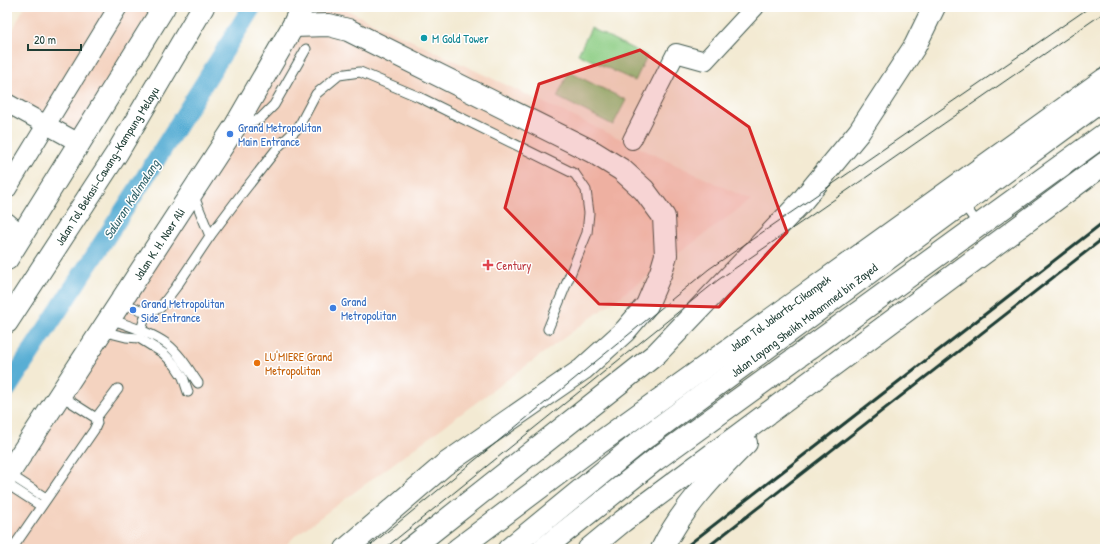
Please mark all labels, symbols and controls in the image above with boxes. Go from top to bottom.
scale bar [28,26,81,52]
place label: M Gold Tower [432,30,489,47]
text: 20 m [34,31,56,48]
marker: M Gold Tower [419,33,429,43]
street label: Jalan Tol Bekasi–Cawang–Kampung Melayu [51,83,163,249]
place label: Grand Metropolitan Main Entrance [238,119,322,150]
marker: Grand Metropolitan Main Entrance [225,129,235,139]
water label: Saluran Kalimalang [99,155,165,243]
street label: Jalan K. H. Noer Ali [129,205,189,283]
place label: Century [496,257,531,274]
street label: Jalan Layang Sheikh Mohammed bin Zayed [727,259,881,381]
marker: Century [483,260,493,270]
street label: Jalan Tol Jakarta–Cikampek [726,271,834,355]
place label: Grand Metropolitan [341,293,397,324]
place label: Grand Metropolitan Side Entrance [141,295,225,326]
marker: Grand Metropolitan [328,303,338,313]
marker: Grand Metropolitan Side Entrance [128,305,138,315]
place label: LU'MIERE Grand Metropolitan [265,348,332,379]
marker: LU'MIERE Grand Metropolitan [252,358,262,368]

